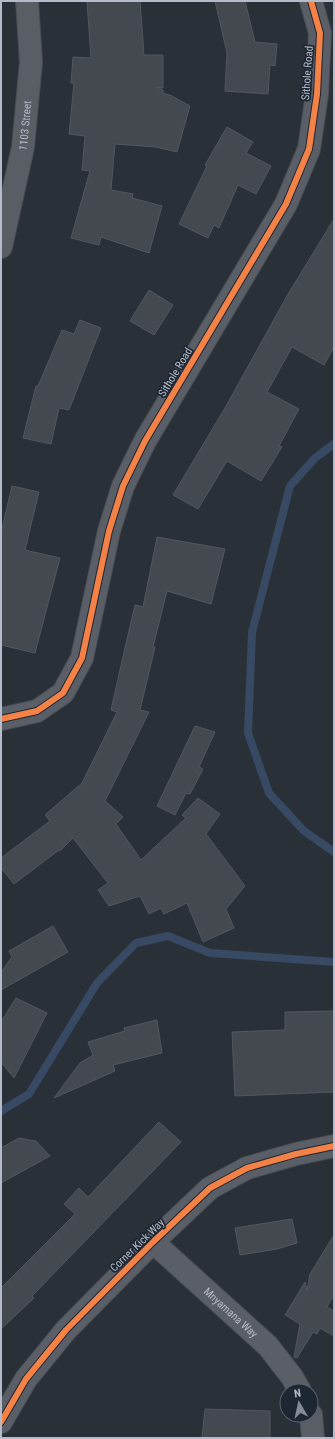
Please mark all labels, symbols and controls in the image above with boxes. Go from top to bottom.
street label: Sithole Road [299,45,316,101]
street label: 1103 Street [16,100,34,152]
street label: Sithole Road [156,346,195,399]
street label: Corner Kick Way [107,1216,168,1275]
street label: Mnyamana Way [201,1285,260,1341]
north arrow [279,1383,319,1423]
text: N [293,1387,302,1401]

